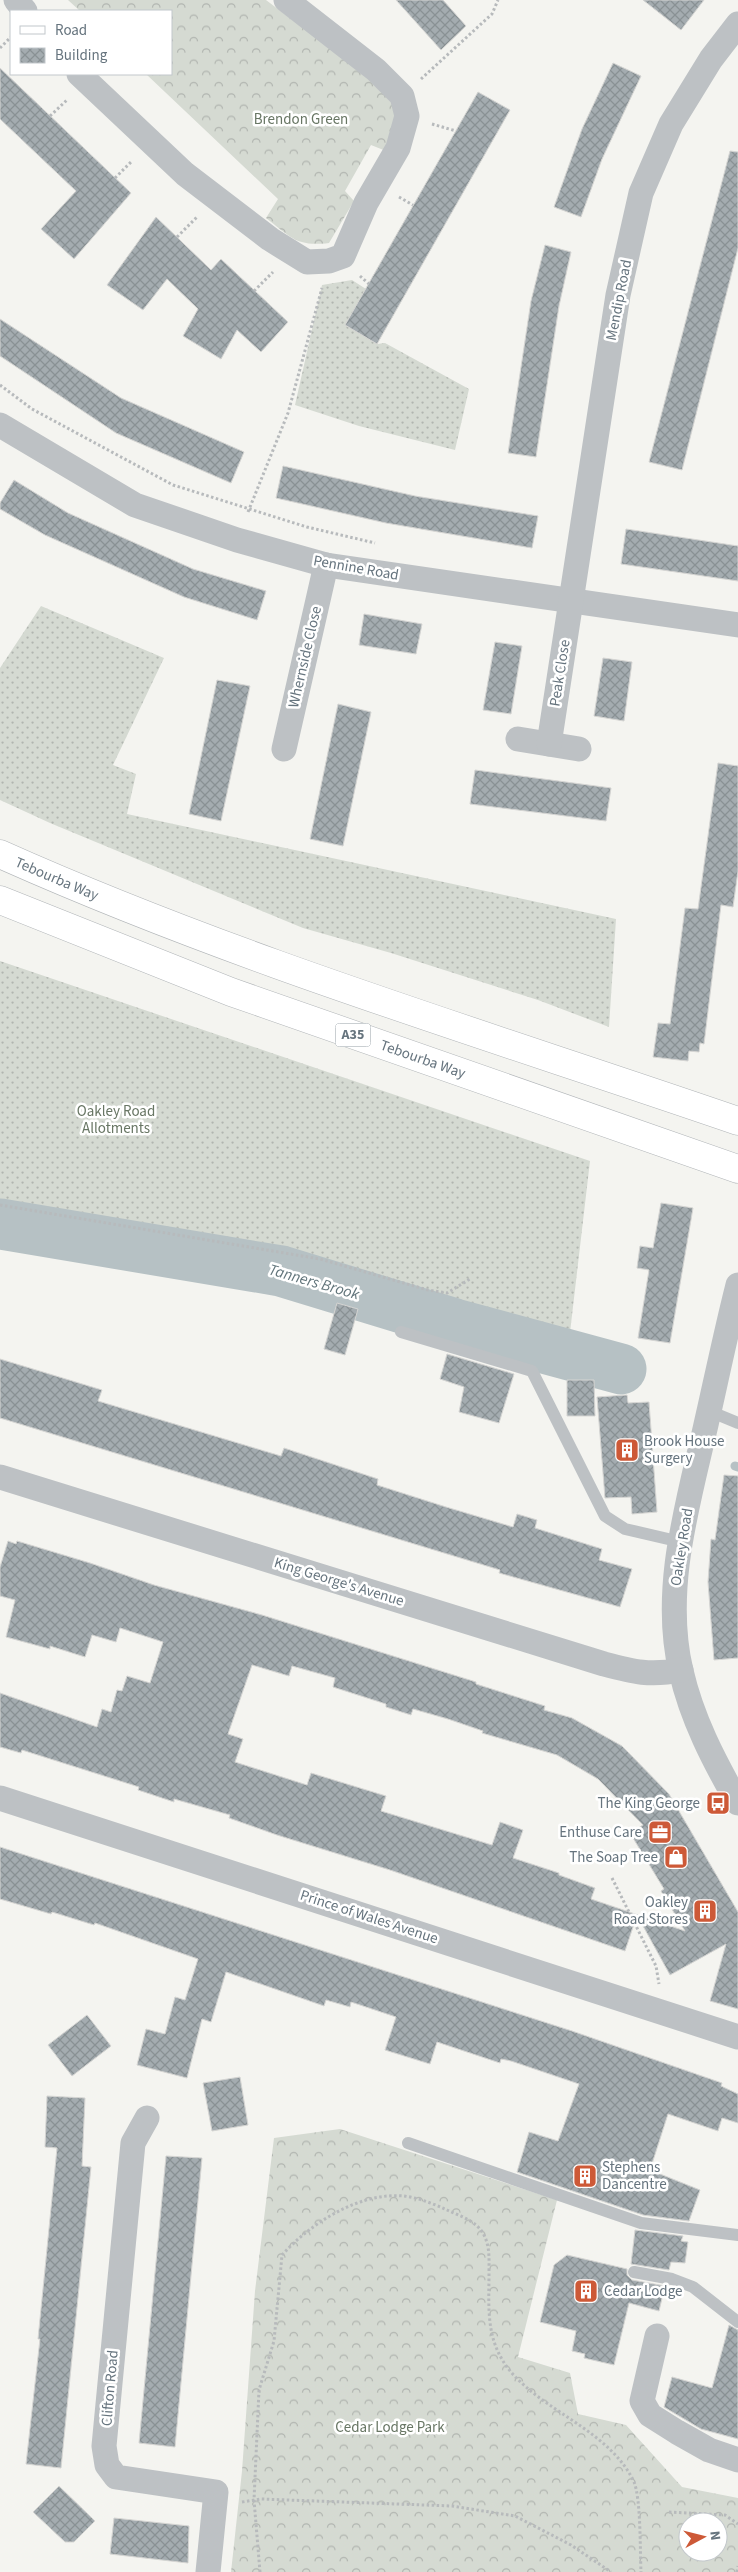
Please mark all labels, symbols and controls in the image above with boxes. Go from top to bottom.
legend [10,10,172,75]
text: Road [55,20,87,41]
text: Building [55,45,108,66]
park label: Brendon Green [254,109,348,130]
street label: Mendip Road [601,258,637,342]
street label: Pennine Road [312,550,400,586]
street label: Whernside Close [283,604,327,710]
street label: Peak Close [544,638,576,708]
street label: Tebourba Way [12,851,102,906]
road number: A35 [336,1024,370,1046]
street label: Tebourba Way [377,1034,469,1084]
park label: Oakley Road Allotments [77,1101,155,1139]
water label: Tanners Brook [266,1259,362,1306]
place label: Brook House Surgery [644,1431,724,1469]
building icon: Brook House Surgery [614,1437,640,1463]
street label: Oakley Road [665,1507,699,1587]
street label: King George's Avenue [271,1552,407,1612]
bus stop icon: The King George [705,1790,731,1816]
place label: The King George [598,1793,700,1814]
office icon: Enthuse Care [647,1819,673,1845]
place label: Enthuse Care [559,1822,642,1843]
shop icon: The Soap Tree [663,1844,689,1870]
place label: The Soap Tree [569,1847,658,1868]
street label: Prince of Wales Avenue [297,1885,441,1949]
place label: Oakley Road Stores [613,1892,688,1930]
building icon: Oakley Road Stores [692,1898,718,1924]
place label: Stephens Dancentre [602,2157,667,2195]
building icon: Stephens Dancentre [572,2163,598,2189]
building icon: Cedar Lodge [573,2278,599,2304]
place label: Cedar Lodge [604,2281,682,2302]
street label: Clifton Road [96,2349,124,2427]
park label: Cedar Lodge Park [335,2417,445,2438]
north arrow [678,2512,728,2562]
text: N [704,2530,725,2541]

